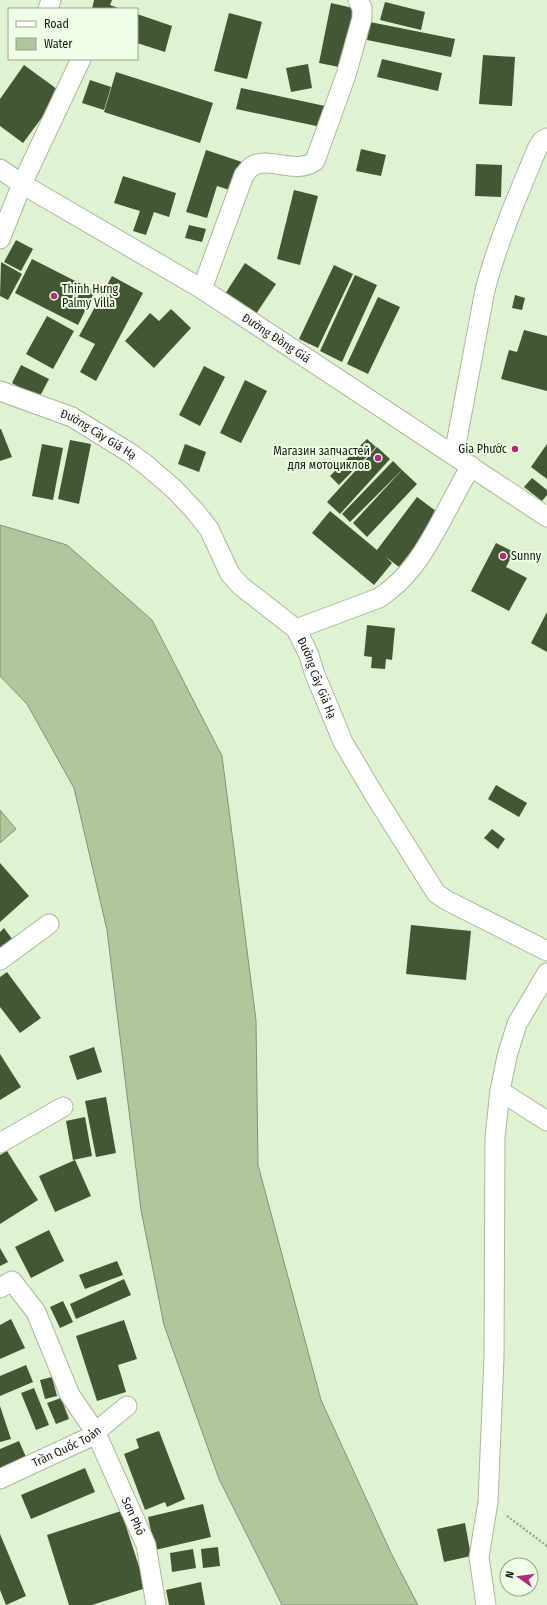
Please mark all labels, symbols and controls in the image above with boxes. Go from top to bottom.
legend [8,8,138,60]
text: Road [44,17,69,31]
text: Water [44,37,73,51]
place label: Thịnh Hưng Palmy Villa [62,282,119,310]
marker: Thịnh Hưng Palmy Villa [49,291,59,301]
street label: Đường Đồng Giá [239,310,313,366]
street label: Đường Cây Giá Hạ [59,406,139,463]
place label: Gia Phước [458,442,507,456]
place label: Магазин запчастей для мотоциклов [273,444,370,472]
marker: Gia Phước [510,444,520,454]
marker: Магазин запчастей для мотоциклов [373,453,383,463]
place label: Sunny [511,549,542,563]
marker: Sunny [498,551,508,561]
street label: Đường Cây Giá Hạ [294,635,340,721]
street label: Trần Quốc Toản [30,1423,104,1470]
street label: Sơn Phô [119,1495,148,1538]
north arrow [499,1557,539,1597]
text: N [503,1570,517,1579]

